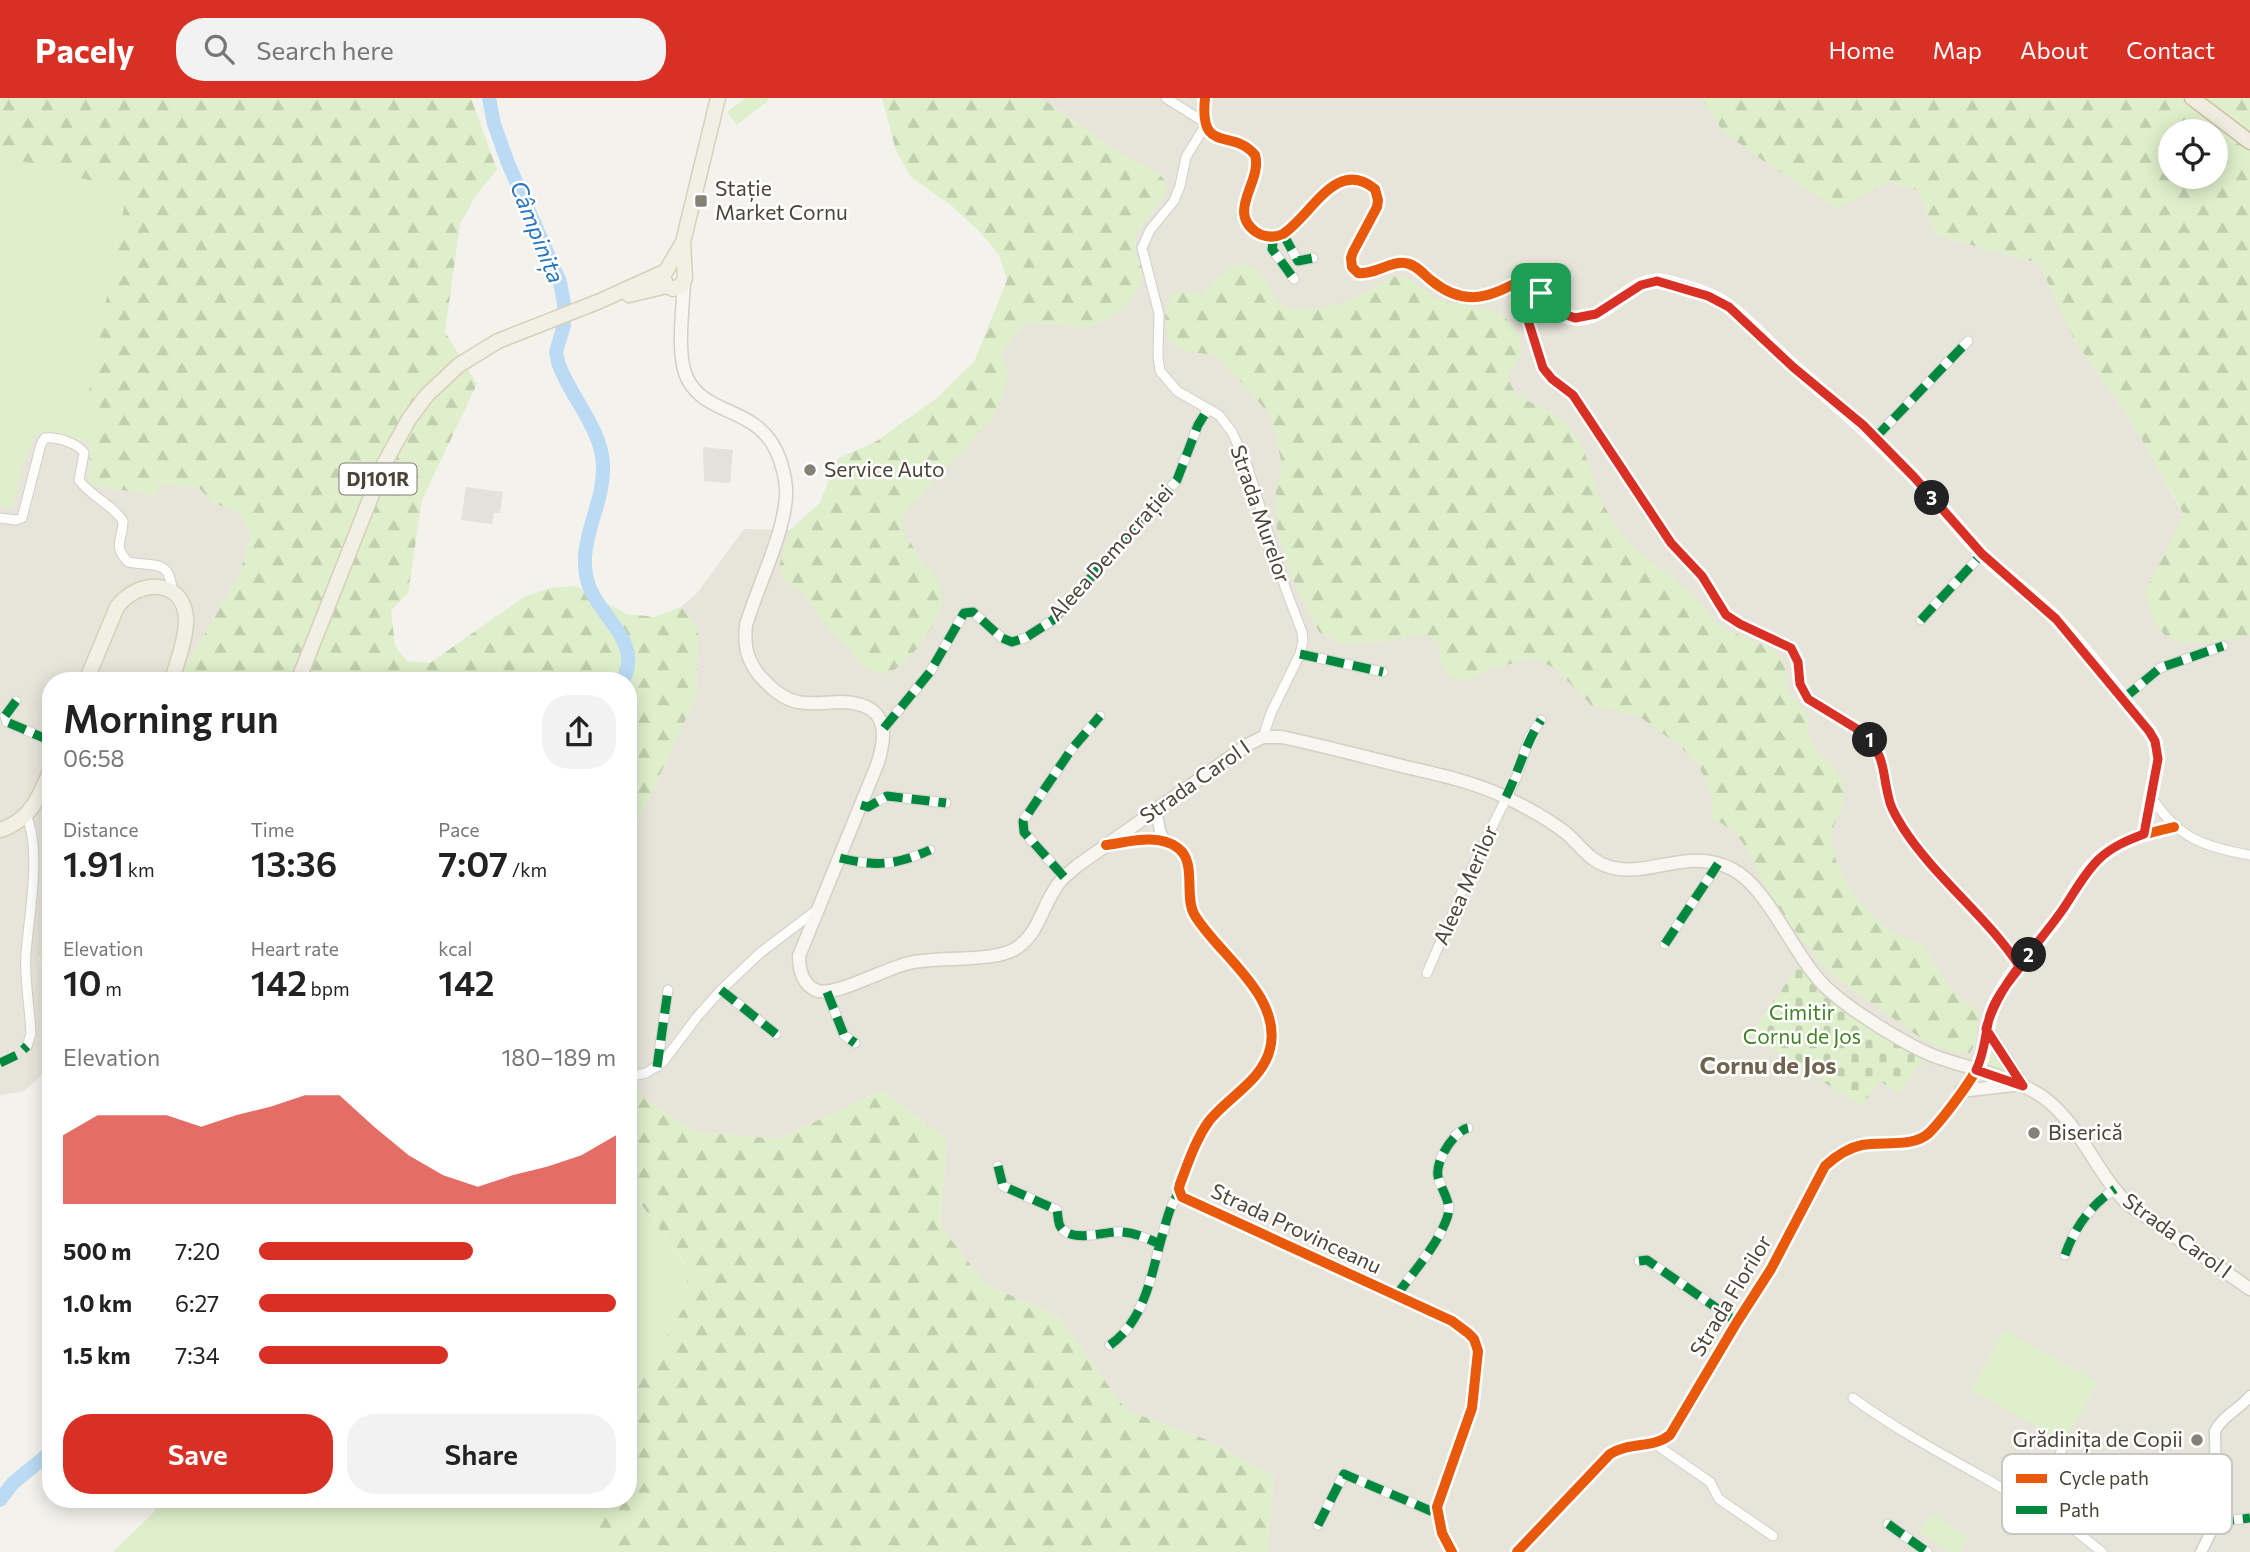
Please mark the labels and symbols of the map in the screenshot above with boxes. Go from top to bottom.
place label: Stație Market Cornu [715,175,848,224]
water label: Câmpinița [503,176,571,288]
marker: Stație Market Cornu [693,193,709,209]
pin [1511,263,1571,323]
street label: Strada Murelor [1226,441,1297,586]
place label: Service Auto [824,456,944,481]
marker: Service Auto [802,462,818,478]
road number: DJ101R [340,464,416,494]
street label: Aleea Democrației [1042,479,1179,627]
pin: 3 [1914,480,1950,516]
pin: 1 [1853,722,1888,758]
street label: Strada Carol I [1134,734,1254,828]
street label: Aleea Merilor [1427,821,1502,948]
pin: 2 [2011,938,2046,972]
park label: Cimitir Cornu de Jos [1743,999,1861,1048]
district label: Cornu de Jos [1699,1050,1837,1079]
place label: Biserică [2048,1119,2123,1144]
marker: Biserică [2026,1125,2042,1141]
street label: Strada Provinceanu [1208,1177,1386,1278]
street label: Strada Carol I [2119,1187,2237,1283]
street label: Strada Florilor [1684,1230,1776,1360]
place label: Grădinița de Copii [2013,1426,2183,1453]
marker: Grădinița de Copii [2189,1432,2205,1448]
legend [2002,1454,2232,1534]
text: Cycle path [2059,1466,2149,1489]
text: Path [2059,1498,2100,1521]

